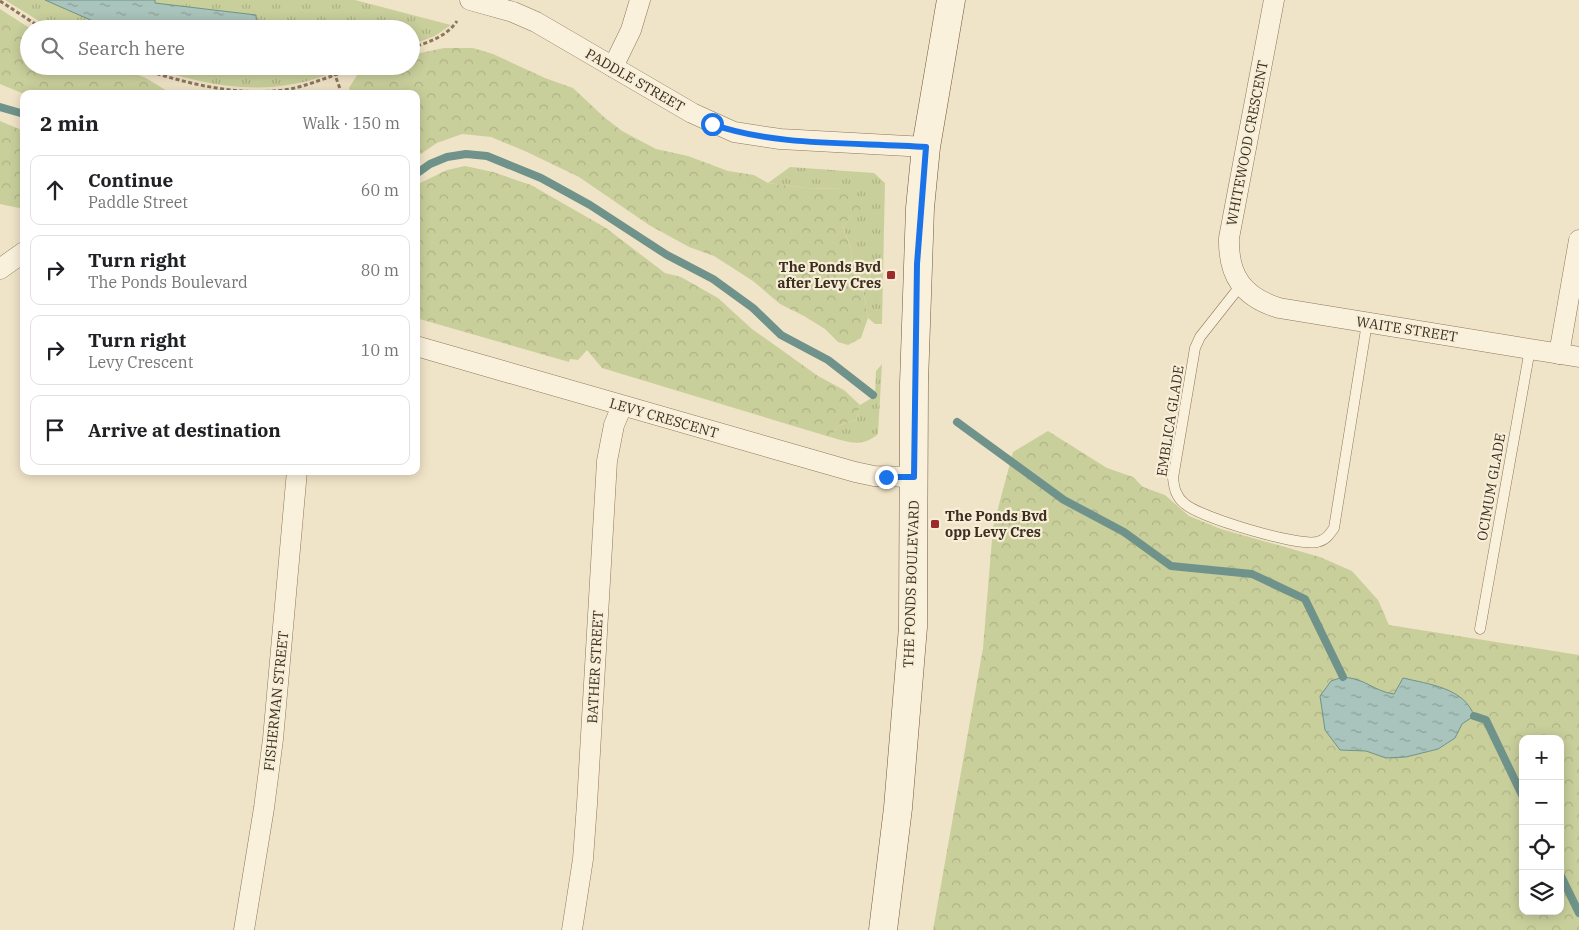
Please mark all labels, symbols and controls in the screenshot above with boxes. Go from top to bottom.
search box [20,20,420,75]
icon: search [38,34,66,62]
text: Search here [78,36,185,60]
street label: PADDLE STREET [582,44,688,116]
street label: WHITEWOOD CRESCENT [1222,59,1272,227]
text: 2 min [40,109,99,137]
text: Walk · 150 m [302,113,400,133]
route start [701,113,724,136]
text: Continue [88,168,173,192]
icon: ahead [41,176,69,204]
text: 60 m [361,180,399,200]
text: Paddle Street [88,192,188,212]
text: Turn right [88,248,186,272]
icon: right [41,256,69,284]
place label: The Ponds Bvd after Levy Cres [777,258,881,292]
text: 80 m [361,260,399,280]
marker: The Ponds Bvd after Levy Cres [885,269,897,281]
text: The Ponds Boulevard [88,272,248,292]
street label: WAITE STREET [1355,312,1459,346]
text: Turn right [88,328,186,352]
icon: right [41,336,69,364]
text: 10 m [361,340,399,360]
text: Levy Crescent [88,352,193,372]
street label: EMBLICA GLADE [1152,364,1188,478]
street label: LEVY CRESCENT [607,394,721,442]
icon: arrive [41,416,69,444]
text: Arrive at destination [88,418,281,442]
street label: OCIMUM GLADE [1473,432,1509,542]
route end [875,466,898,489]
street label: THE PONDS BOULEVARD [899,500,923,668]
place label: The Ponds Bvd opp Levy Cres [945,507,1048,541]
marker: The Ponds Bvd opp Levy Cres [929,518,941,530]
street label: BATHER STREET [583,610,607,724]
street label: FISHERMAN STREET [260,630,292,772]
map controls [1519,735,1564,915]
button: + [1519,735,1564,780]
button: − [1519,780,1564,825]
button: locate [1519,825,1564,870]
button: layers [1519,870,1564,915]

